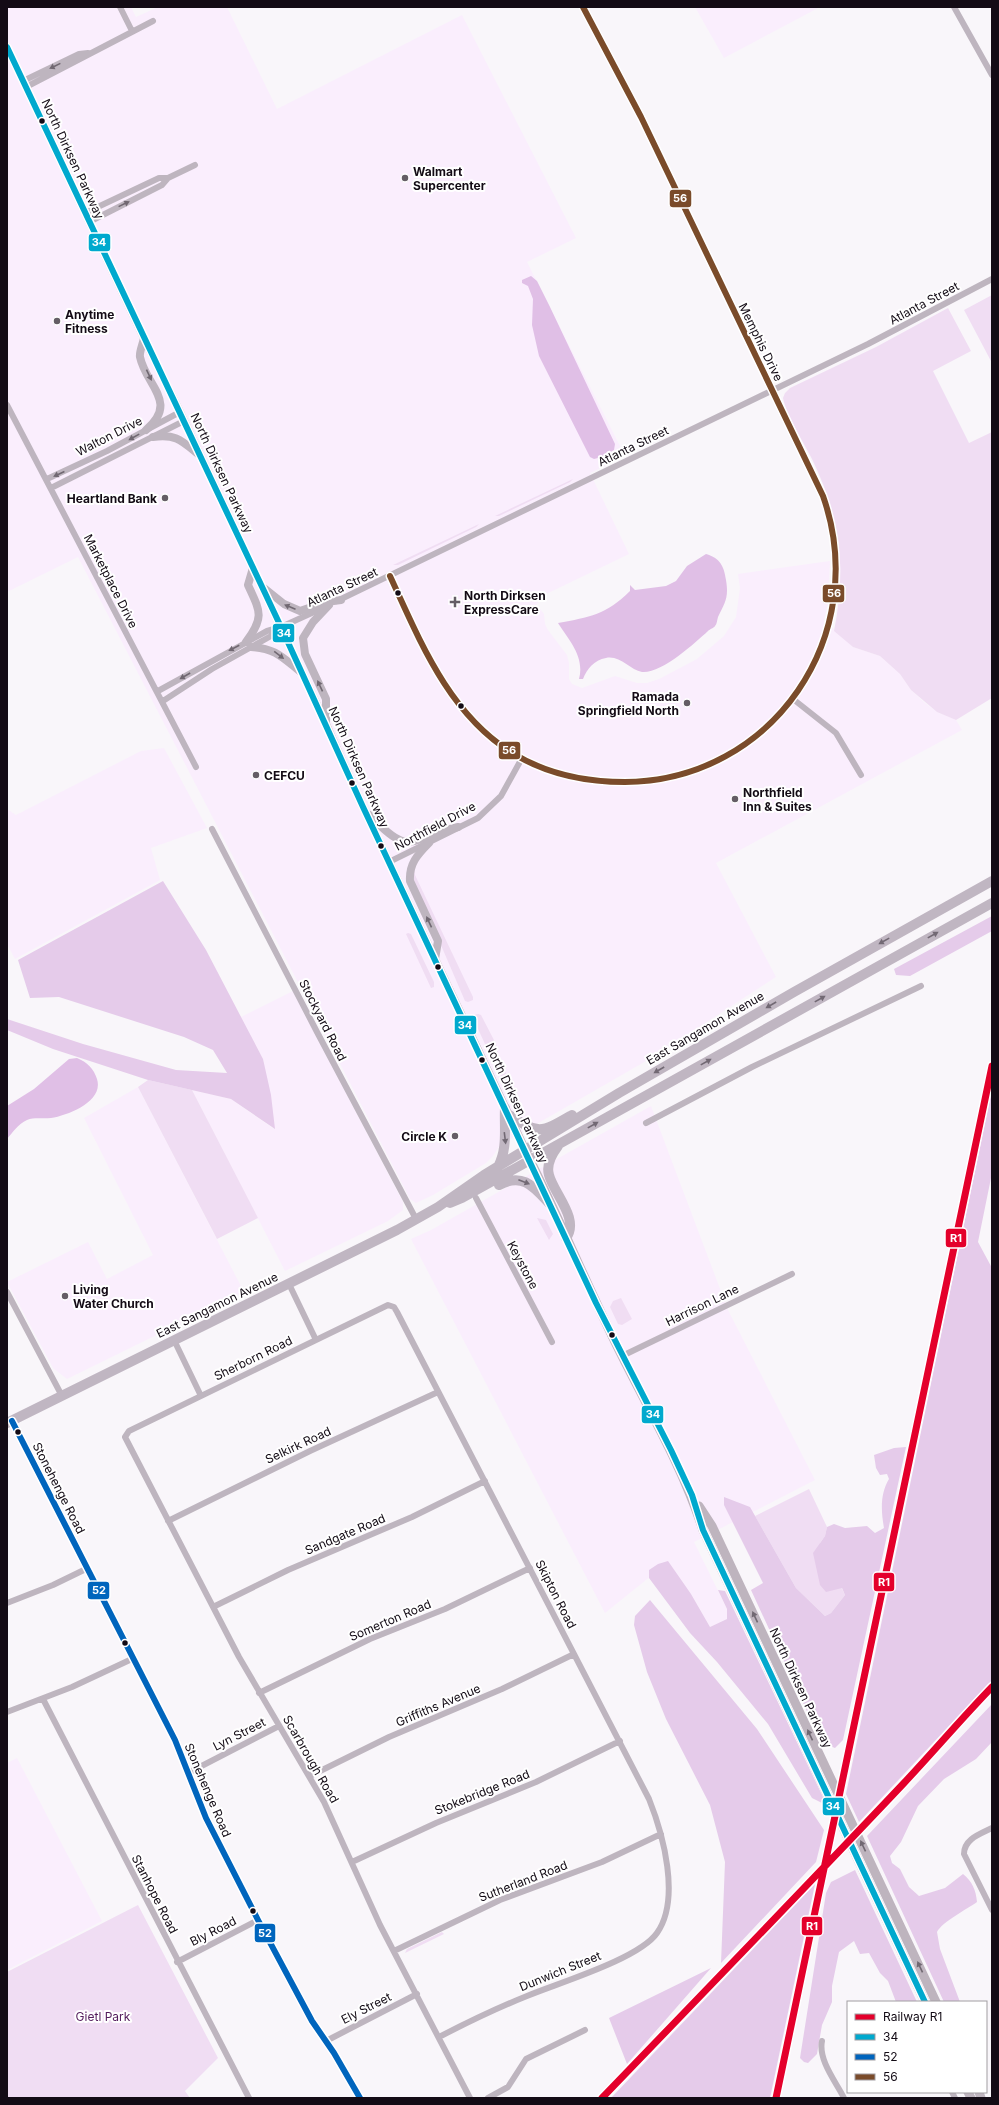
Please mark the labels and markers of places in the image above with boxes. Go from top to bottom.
unlabelled marker [37,116,47,126]
place label: Walmart Supercenter [413,164,486,193]
marker: Walmart Supercenter [400,173,410,183]
place label: Anytime Fitness [65,307,114,336]
marker: Anytime Fitness [52,316,62,326]
place label: Heartland Bank [67,491,157,506]
marker: Heartland Bank [160,493,170,503]
unlabelled marker [393,588,403,598]
place label: North Dirksen ExpressCare [464,588,546,617]
marker: North Dirksen ExpressCare [449,596,461,608]
place label: Ramada Springfield North [578,689,679,718]
marker: Ramada Springfield North [682,698,692,708]
unlabelled marker [456,701,466,711]
place label: CEFCU [264,768,305,783]
marker: CEFCU [251,770,261,780]
unlabelled marker [347,778,357,788]
place label: Northfield Inn & Suites [743,785,812,814]
marker: Northfield Inn & Suites [730,794,740,804]
unlabelled marker [376,841,386,851]
unlabelled marker [433,962,443,972]
unlabelled marker [477,1055,487,1065]
place label: Circle K [401,1129,447,1144]
marker: Circle K [450,1131,460,1141]
place label: Living Water Church [73,1282,154,1311]
marker: Living Water Church [60,1291,70,1301]
unlabelled marker [607,1330,617,1340]
unlabelled marker [13,1427,23,1437]
unlabelled marker [120,1638,130,1648]
unlabelled marker [248,1906,258,1916]

